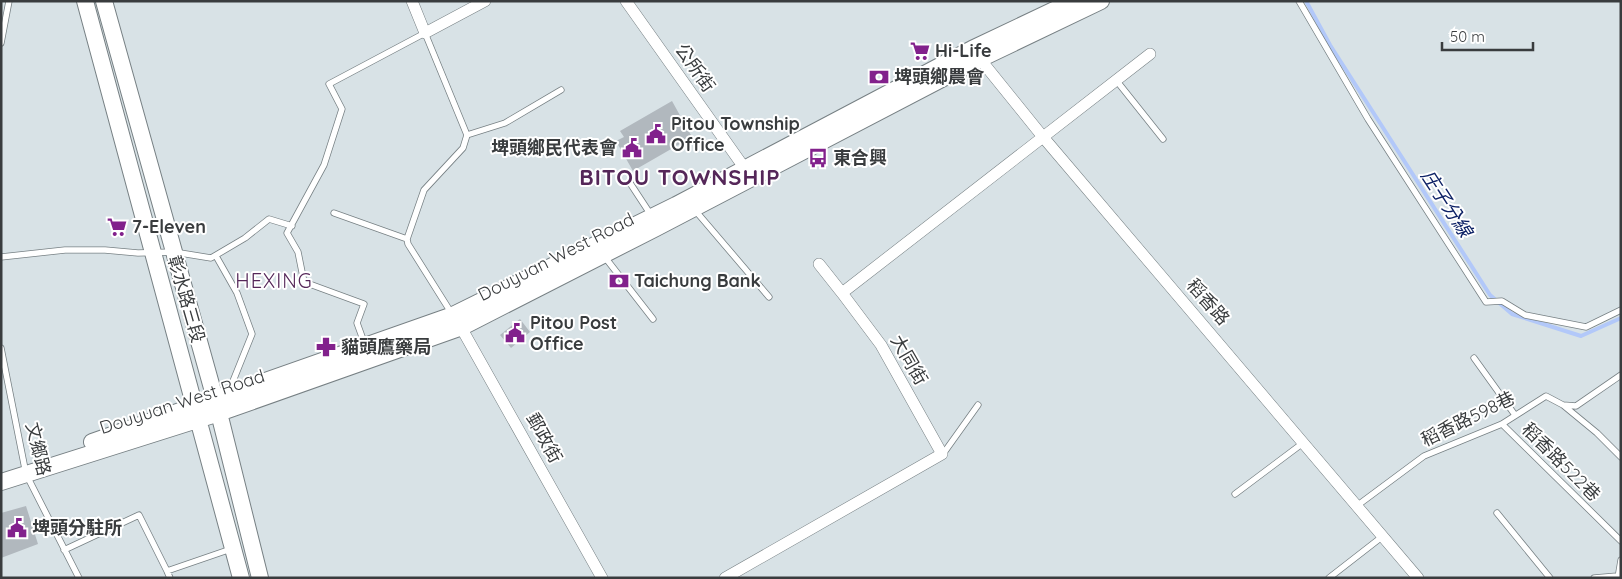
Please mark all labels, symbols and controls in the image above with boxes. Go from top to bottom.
scale bar [1442,20,1533,52]
text: 50 m [1450,27,1485,46]
street label: 公所街 [671,39,720,96]
place label: Hi-Life [935,39,992,62]
supermarket icon: Hi-Life [909,40,931,62]
place label: 埤頭鄉農會 [894,65,985,88]
bank icon: 埤頭鄉農會 [868,66,890,88]
place label: Pitou Township Office [671,112,800,156]
public building icon: Pitou Township Office [645,123,667,145]
place label: 埤頭鄉民代表會 [491,136,618,159]
public building icon: 埤頭鄉民代表會 [621,137,643,159]
place label: 東合興 [833,146,887,169]
bus stop icon: 東合興 [807,147,829,169]
district label: BITOU TOWNSHIP [579,163,781,191]
water label: 庄子分線 [1416,165,1479,243]
street label: Douyuan West Road [474,207,638,306]
place label: 7-Eleven [132,215,206,238]
supermarket icon: 7-Eleven [106,216,128,238]
street label: 彰水路三段 [163,252,210,345]
district label: HEXING [235,268,313,293]
place label: Taichung Bank [634,269,761,292]
bank icon: Taichung Bank [608,270,630,292]
street label: 稻香路 [1182,274,1235,330]
place label: Pitou Post Office [530,311,617,355]
public building icon: Pitou Post Office [504,322,526,344]
street label: 大同街 [886,331,933,389]
place label: 貓頭鷹藥局 [341,335,431,358]
pharmacy icon: 貓頭鷹藥局 [315,336,337,358]
street label: Douyuan West Road [96,364,267,439]
street label: 稻香路598巷 [1417,386,1518,451]
street label: 郵政街 [521,409,568,467]
street label: 稻香路522巷 [1517,418,1605,506]
street label: 文鄉路 [21,420,56,478]
place label: 埤頭分駐所 [32,516,122,539]
public building icon: 埤頭分駐所 [6,517,28,539]

